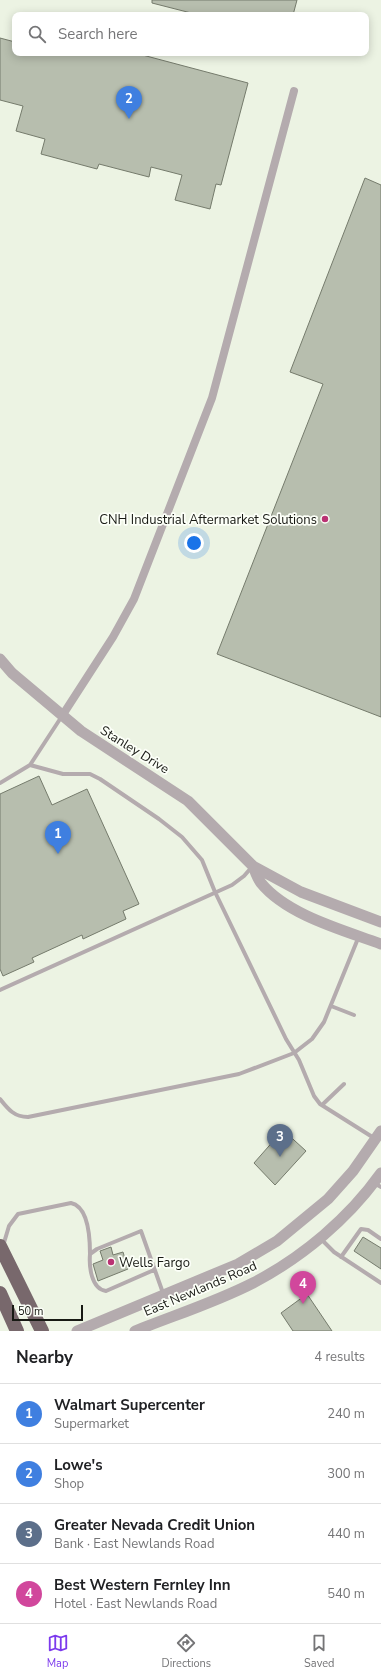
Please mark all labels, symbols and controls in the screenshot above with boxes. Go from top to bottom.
search box [12,12,369,56]
icon: search [26,23,48,45]
text: Search here [58,24,138,44]
pin: 2 [116,86,142,119]
place label: CNH Industrial Aftermarket Solutions [99,511,317,529]
marker: CNH Industrial Aftermarket Solutions [320,514,330,524]
your location [184,533,204,553]
street label: Stanley Drive [97,721,172,778]
pin: 1 [45,821,71,854]
pin: 3 [267,1124,293,1157]
place label: Wells Fargo [119,1254,190,1272]
marker: Wells Fargo [106,1257,116,1267]
street label: East Newlands Road [141,1257,260,1321]
pin: 4 [290,1271,316,1304]
scale bar [12,1303,83,1322]
text: 50 m [18,1304,43,1319]
text: Nearby [16,1346,73,1369]
text: 4 results [314,1348,365,1366]
text: Walmart Supercenter [54,1395,205,1415]
text: 1 [25,1405,33,1423]
text: 240 m [327,1405,365,1423]
text: Supermarket [54,1415,129,1433]
text: Lowe's [54,1455,103,1475]
text: 2 [25,1465,33,1483]
text: 300 m [327,1465,365,1483]
text: Shop [54,1475,84,1493]
text: Greater Nevada Credit Union [54,1515,255,1535]
text: 3 [25,1525,33,1543]
text: 440 m [327,1525,365,1543]
text: Bank · East Newlands Road [54,1535,215,1553]
text: Best Western Fernley Inn [54,1575,231,1595]
text: 4 [25,1585,33,1603]
text: 540 m [327,1585,365,1603]
text: Hotel · East Newlands Road [54,1595,217,1613]
tab: Map [47,1632,69,1671]
tab: Directions [162,1632,211,1671]
tab: Saved [304,1632,334,1671]

